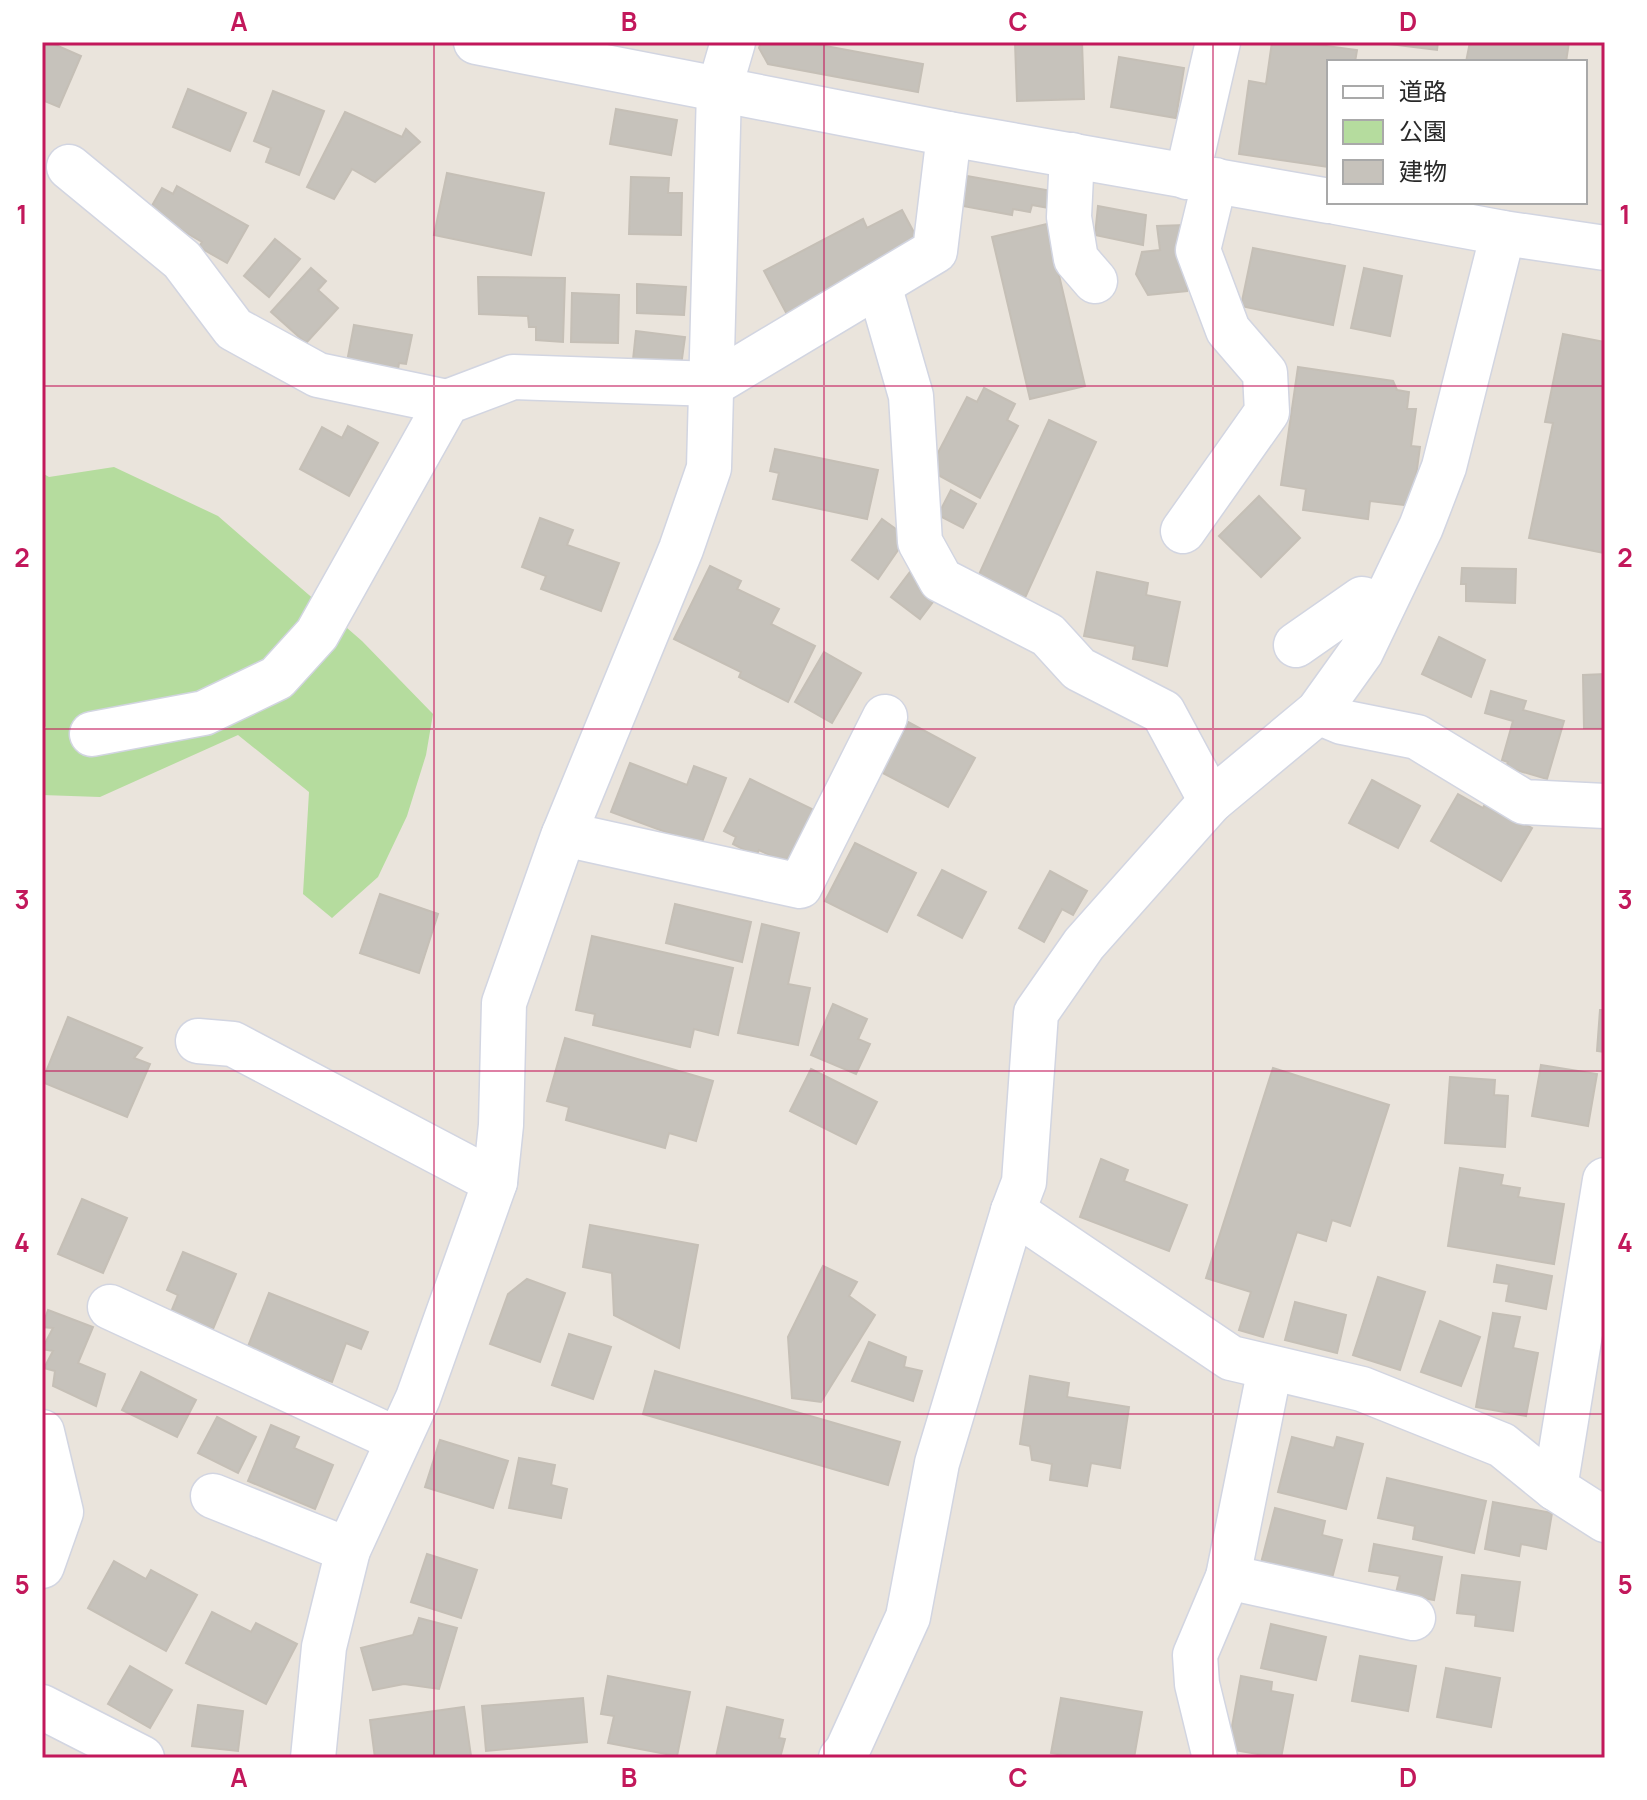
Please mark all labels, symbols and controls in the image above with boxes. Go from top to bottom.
text: A [230,3,248,39]
text: B [621,3,637,39]
text: C [1008,3,1028,39]
text: D [1399,3,1417,39]
legend [1327,60,1587,204]
text: 道路 [1399,74,1447,107]
text: 公園 [1399,114,1447,147]
text: 建物 [1399,154,1447,187]
text: 1 [16,196,28,232]
text: 1 [1619,196,1631,232]
text: 2 [14,539,30,575]
text: 2 [1617,539,1633,575]
text: 3 [14,881,30,917]
text: 3 [1617,881,1633,917]
text: 4 [14,1224,30,1260]
text: 4 [1617,1224,1633,1260]
text: 5 [14,1566,30,1602]
text: 5 [1617,1566,1633,1602]
text: A [230,1759,248,1795]
text: B [621,1759,637,1795]
text: C [1008,1759,1028,1795]
text: D [1399,1759,1417,1795]

